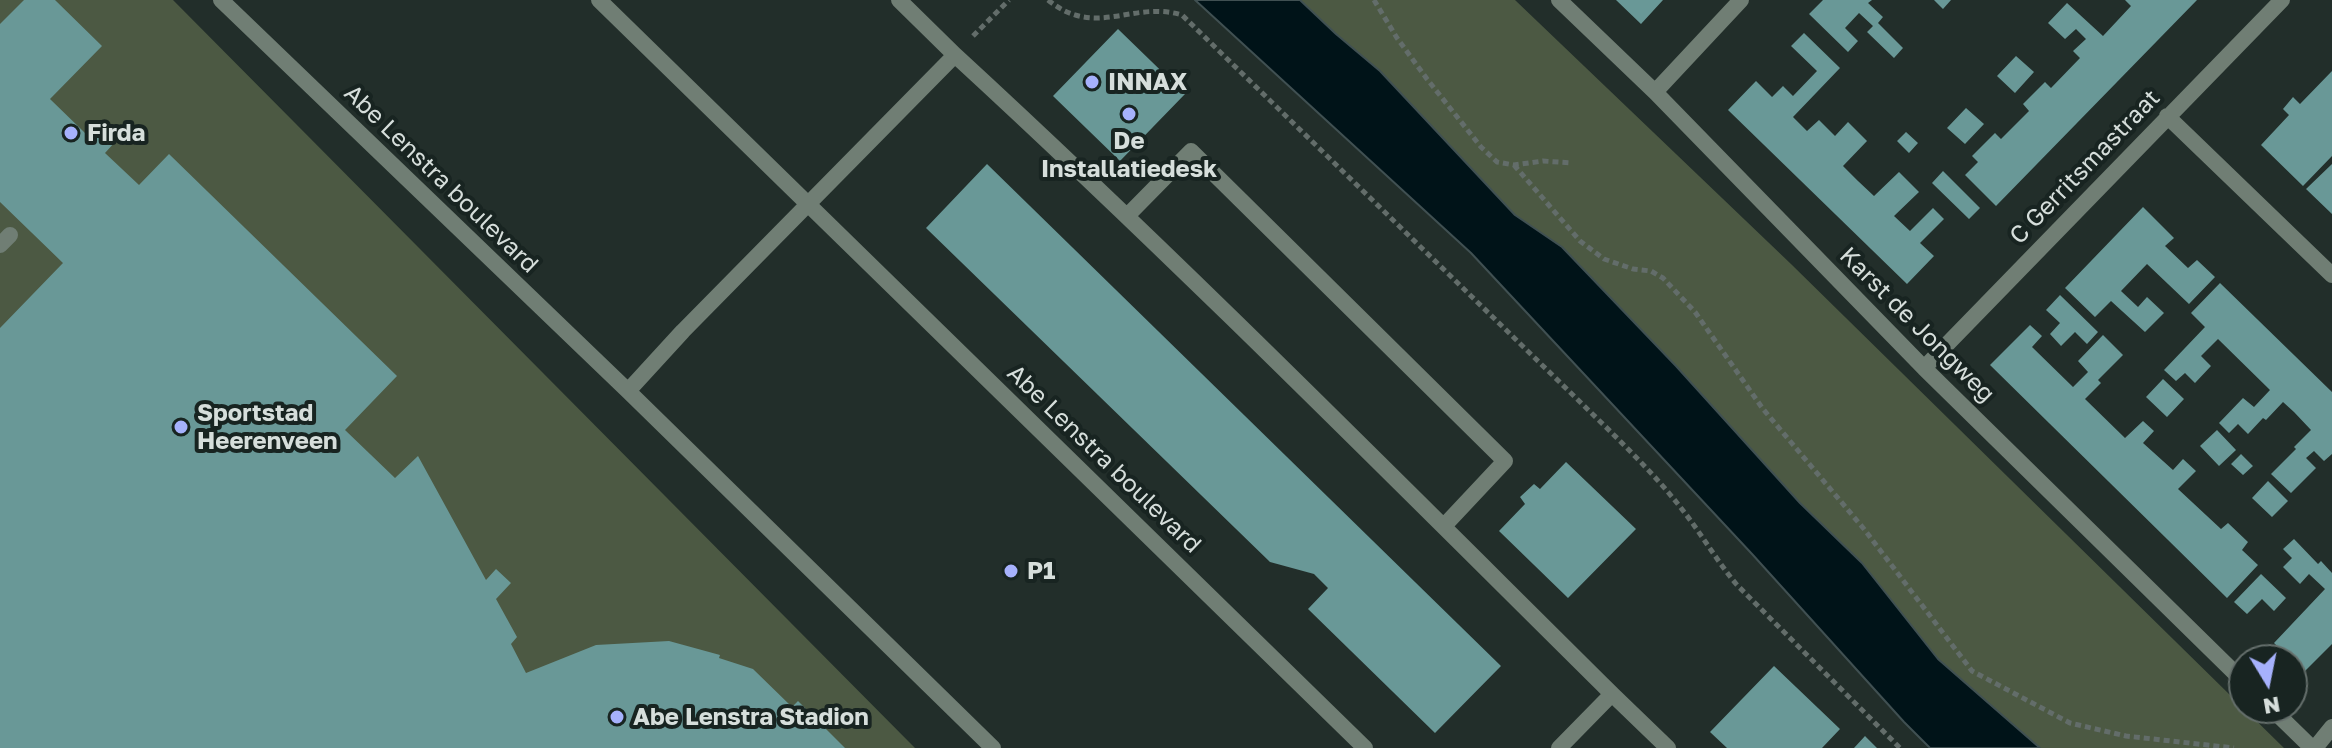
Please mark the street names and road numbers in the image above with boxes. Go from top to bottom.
street label: Abe Lenstra boulevard [338,79,544,279]
street label: C Gerritsmastraat [2004,84,2166,250]
street label: Karst de Jongweg [1834,242,2000,408]
street label: Abe Lenstra boulevard [1001,359,1207,559]

